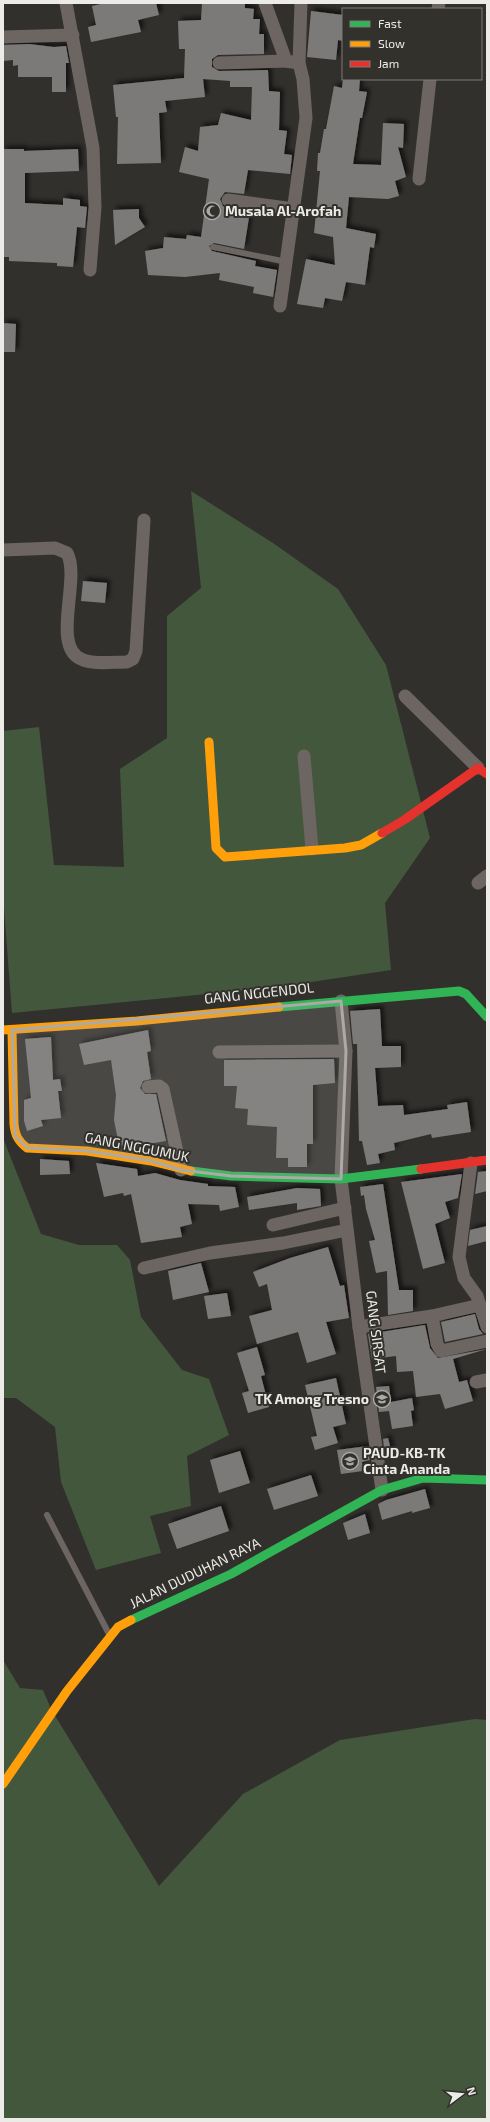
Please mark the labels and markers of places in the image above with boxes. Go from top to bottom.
mosque icon: Musala Al-Arofah [202,201,222,221]
place label: Musala Al-Arofah [225,202,341,219]
school or university icon: TK Among Tresno [372,1389,392,1409]
place label: TK Among Tresno [255,1390,369,1407]
place label: PAUD-KB-TK Cinta Ananda [363,1444,450,1477]
school or university icon: PAUD-KB-TK Cinta Ananda [340,1451,360,1471]

